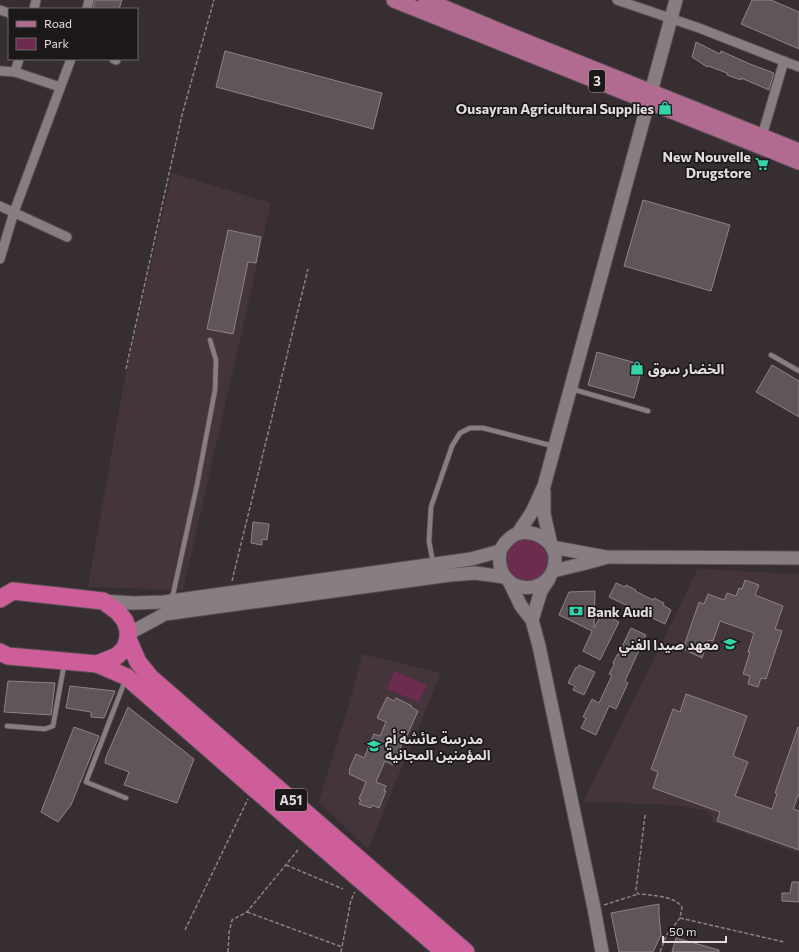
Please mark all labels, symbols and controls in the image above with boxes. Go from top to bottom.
legend [8,8,138,60]
text: Road [44,16,72,30]
text: Park [44,36,70,50]
road number: 3 [589,70,605,92]
place label: Ousayran Agricultural Supplies [456,100,654,117]
shop icon: Ousayran Agricultural Supplies [657,100,673,116]
place label: New Nouvelle Drugstore [663,148,751,181]
supermarket icon: New Nouvelle Drugstore [754,156,770,172]
shop icon: الخضار سوق [629,360,645,376]
place label: الخضار سوق [648,360,725,378]
bank icon: Bank Audi [568,603,584,619]
place label: Bank Audi [587,603,653,620]
place label: معهد صيدا الفني [619,636,719,656]
school or university icon: معهد صيدا الفني [722,636,738,652]
place label: مدرسة عائشة أم المؤمنين المجانية [385,729,491,763]
school or university icon: مدرسة عائشة أم المؤمنين المجانية [366,738,382,754]
road number: A51 [275,789,307,811]
scale bar [663,918,726,944]
text: 50 m [669,924,697,938]

